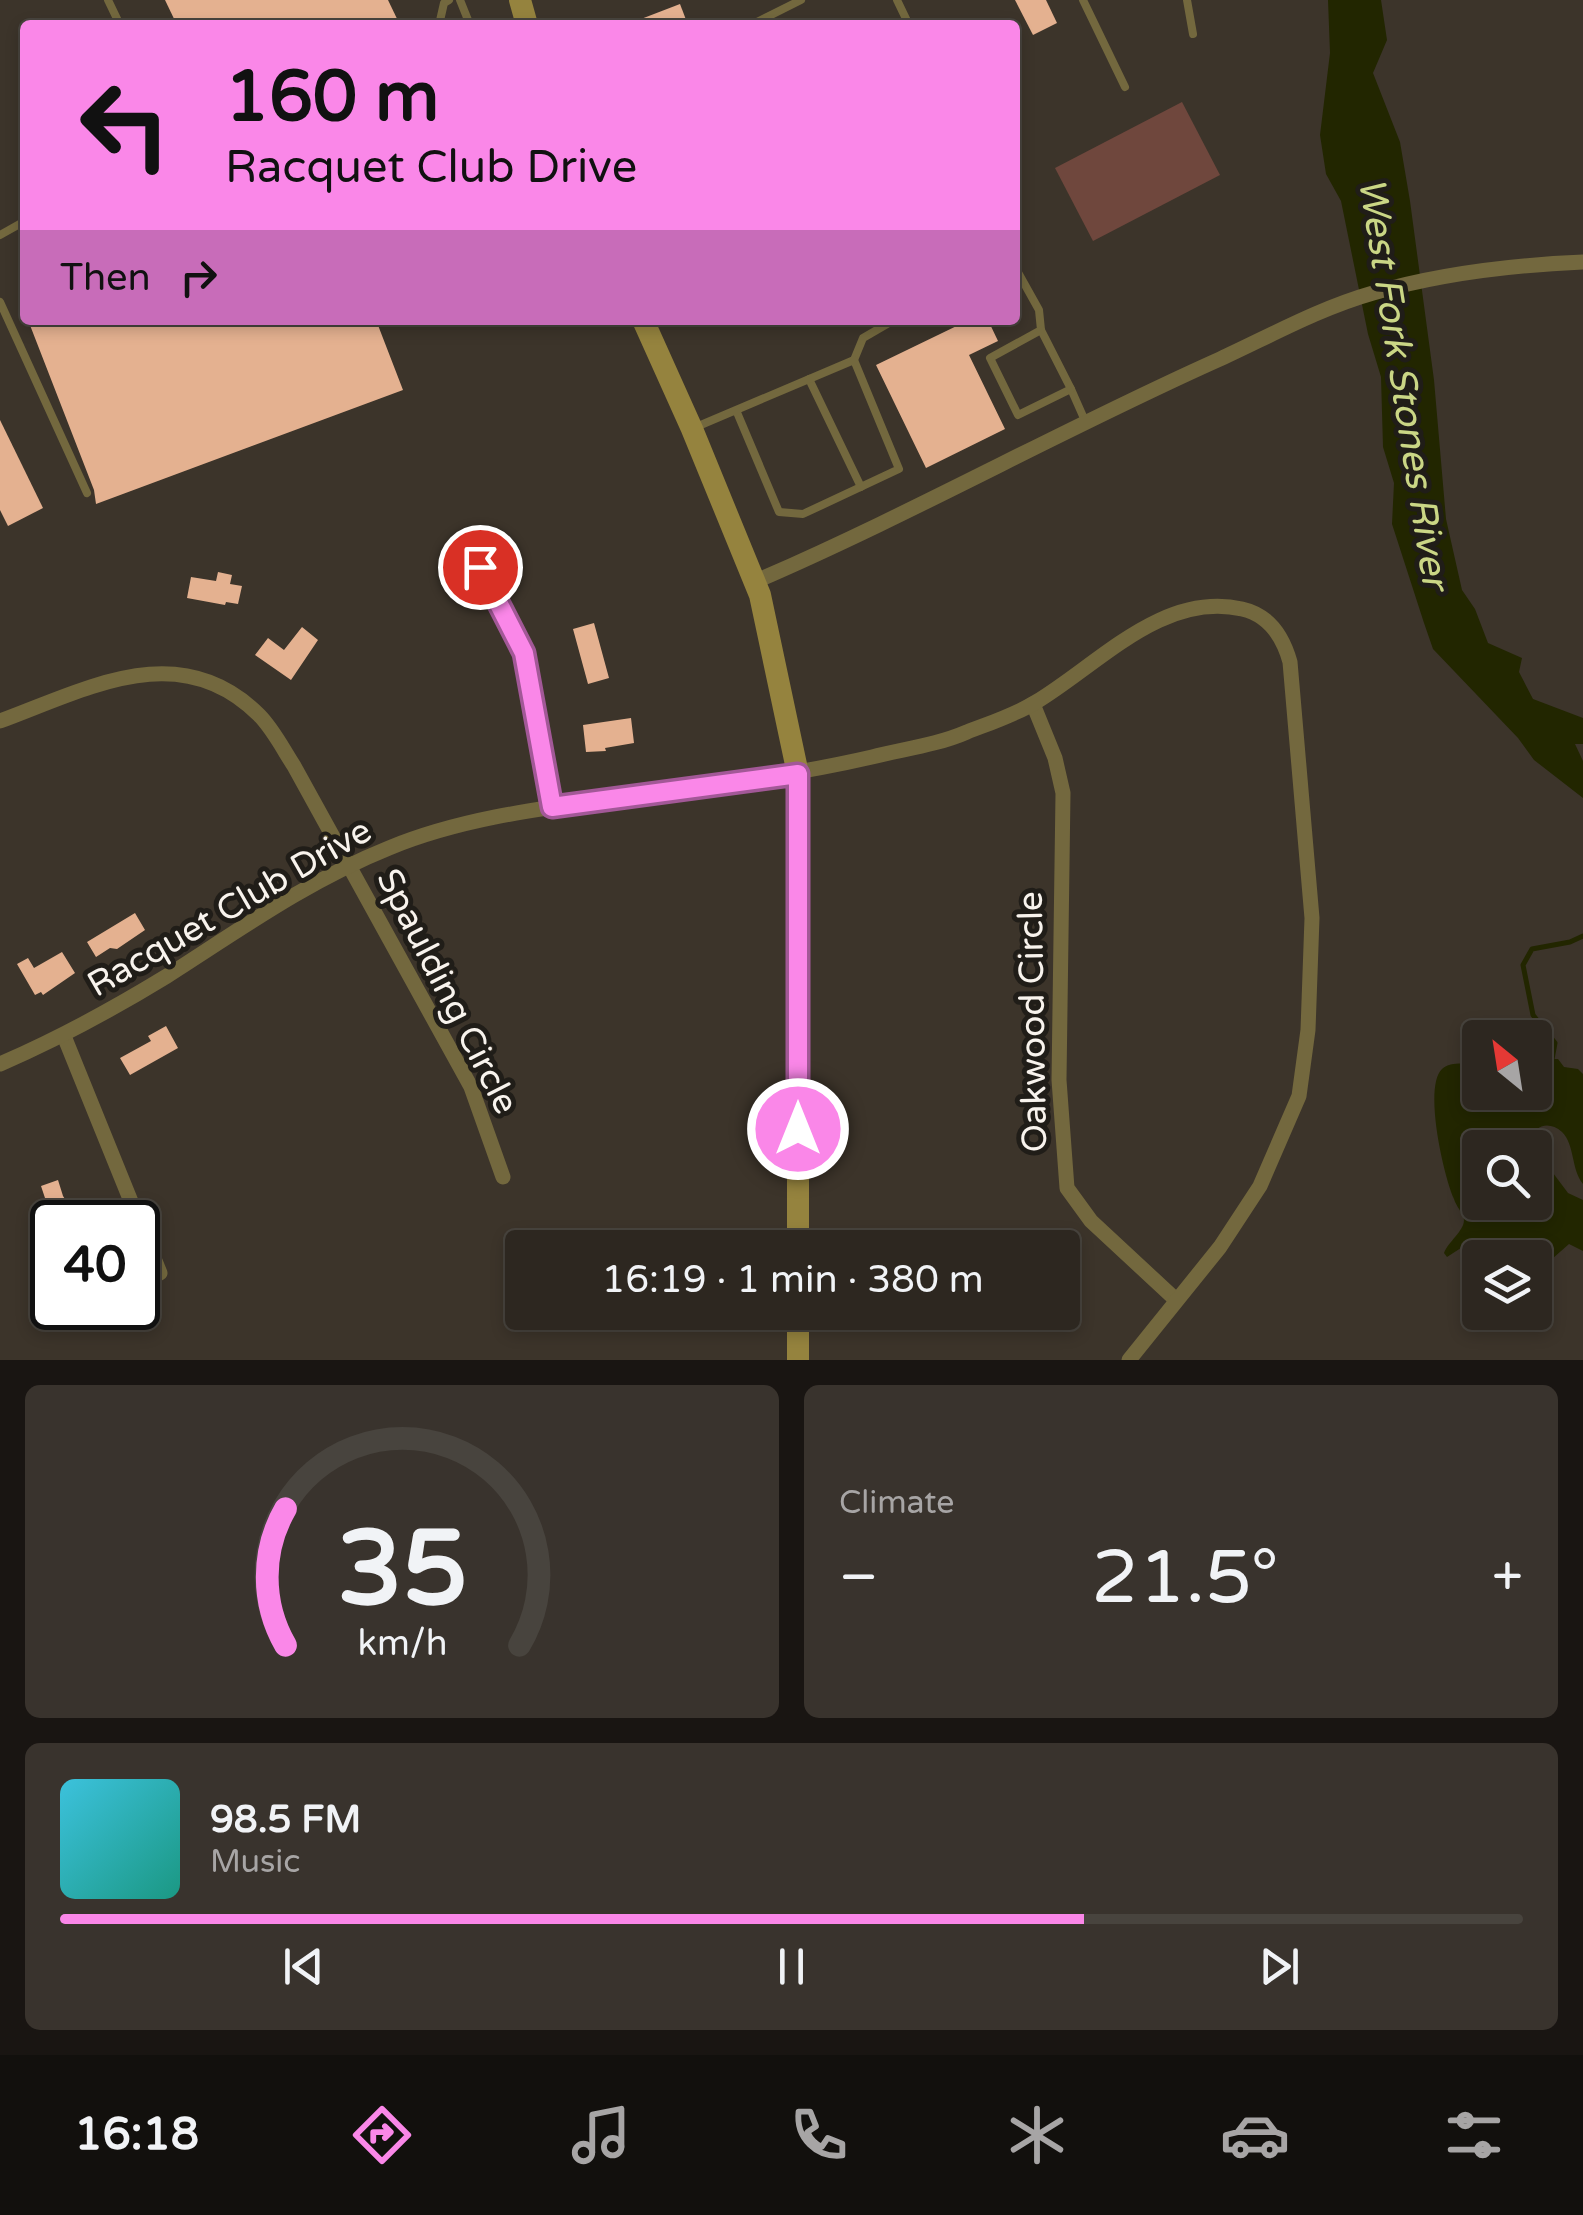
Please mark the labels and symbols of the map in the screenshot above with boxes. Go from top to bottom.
water label: West Fork Stones River [1348,174,1459,596]
pin [438,525,523,610]
street label: Racquet Club Drive [80,810,379,1006]
street label: Spaulding Circle [367,862,527,1121]
street label: Oakwood Circle [1010,891,1056,1153]
north arrow [1462,1020,1552,1110]
position arrow [746,1077,850,1181]
speed limit sign: 40 [30,1200,160,1330]

